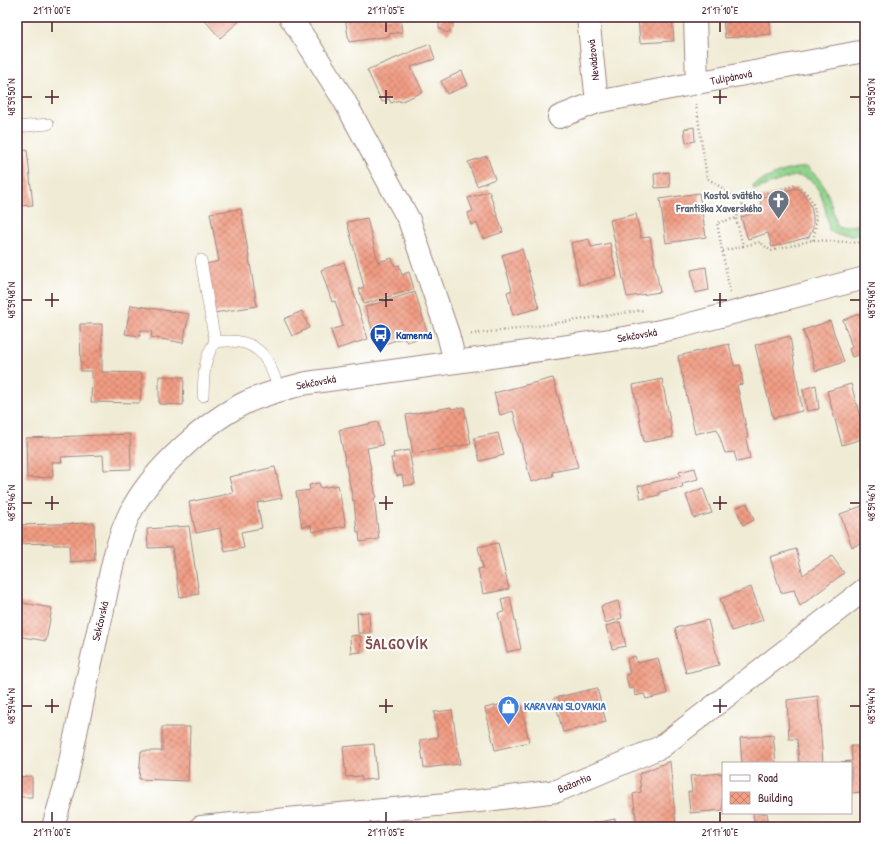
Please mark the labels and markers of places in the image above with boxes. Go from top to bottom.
place label: Kostol svätého Františka Xaverského [675,188,763,215]
church icon: Kostol svätého Františka Xaverského [765,188,791,221]
bus stop icon: Kamenná [368,322,394,355]
place label: Kamenná [396,328,433,342]
shop icon: KARAVAN SLOVAKIA [495,693,521,726]
place label: KARAVAN SLOVAKIA [524,699,607,713]

